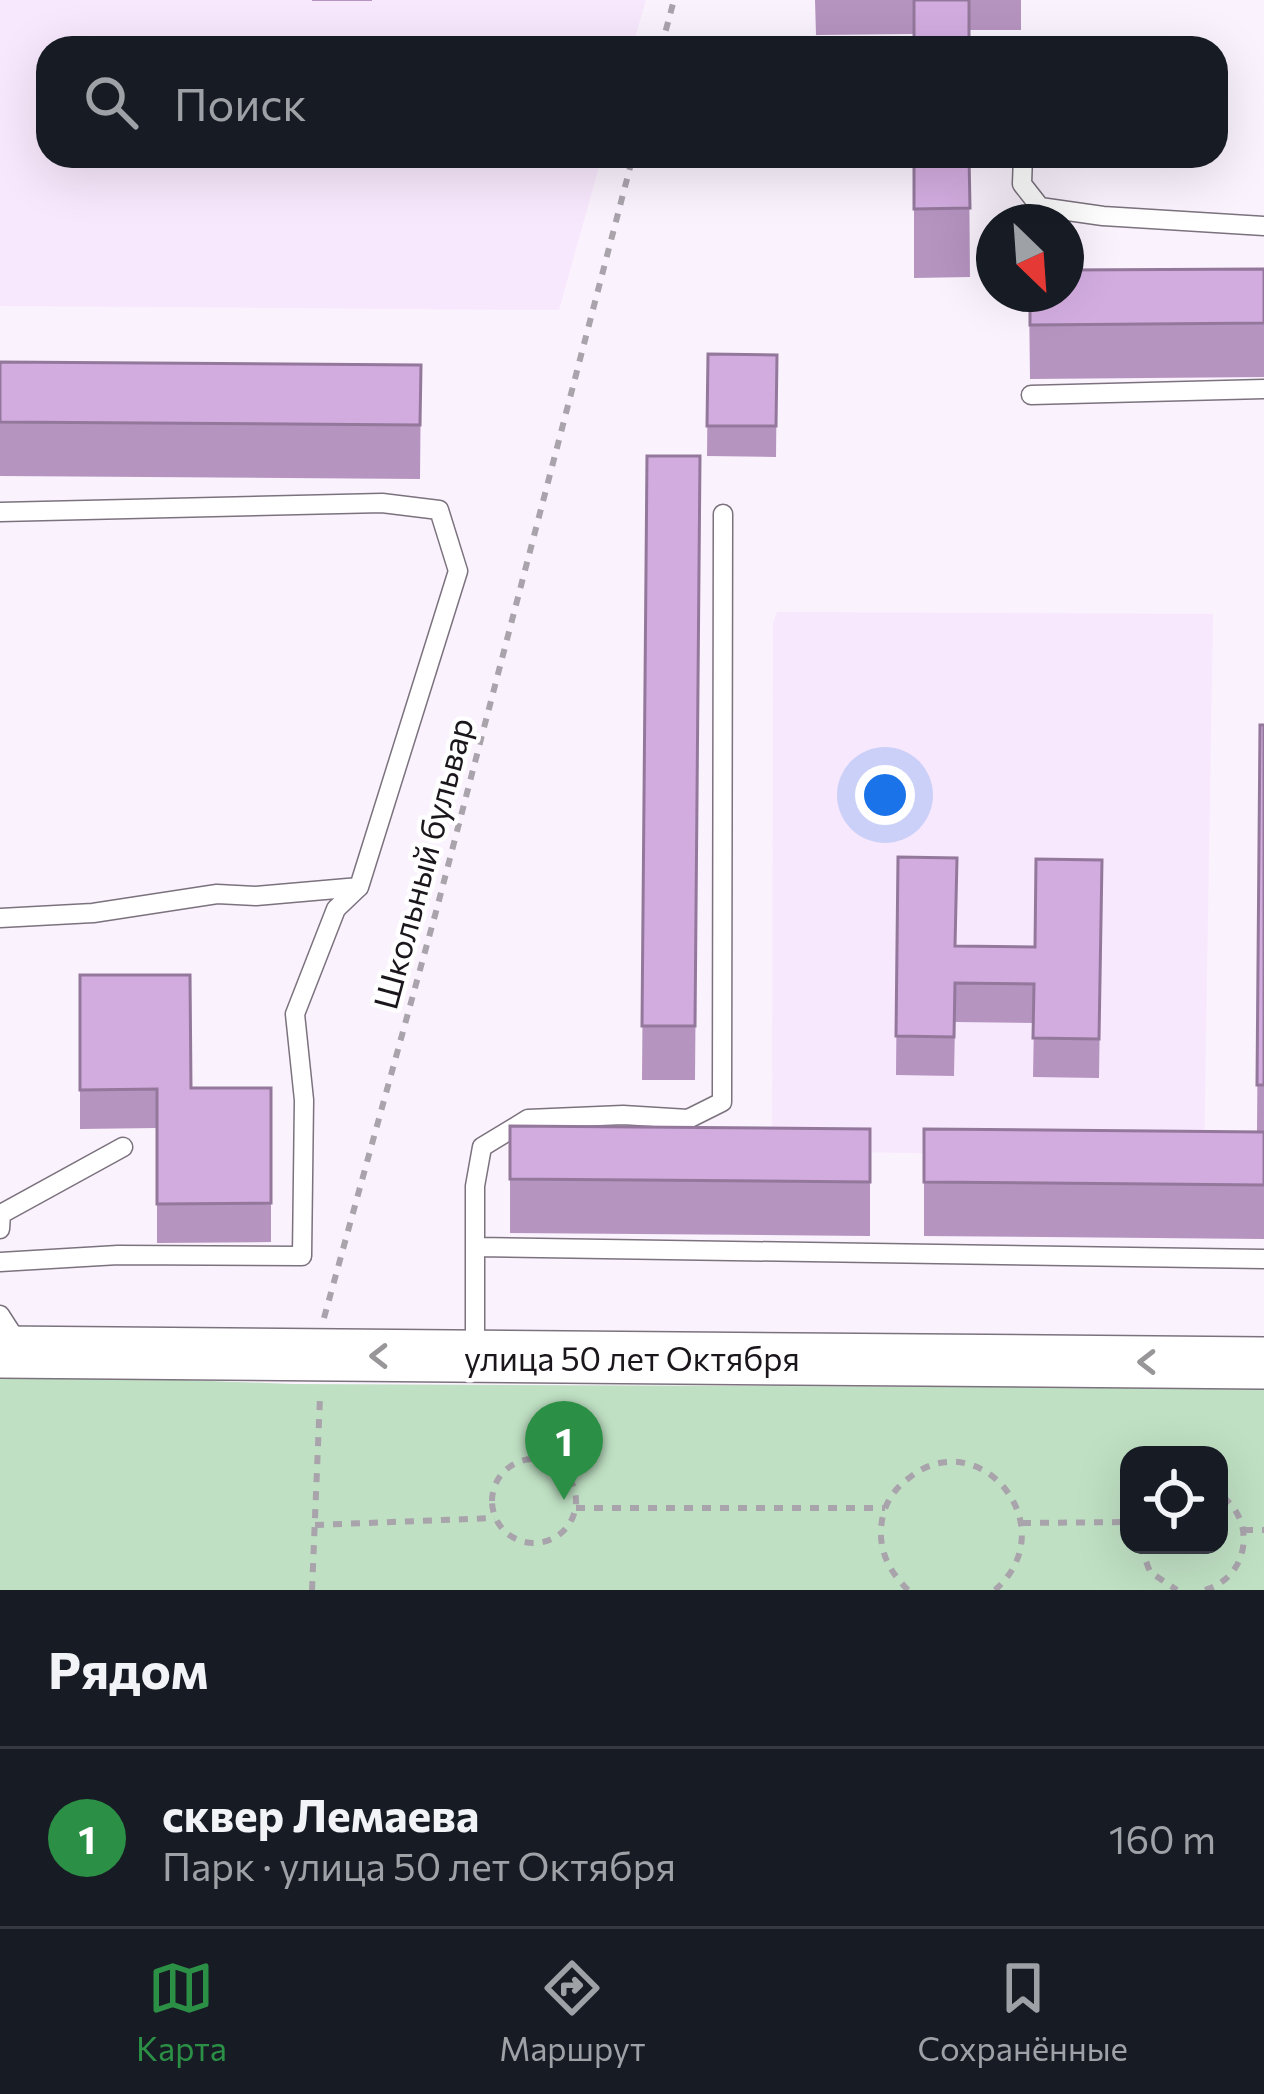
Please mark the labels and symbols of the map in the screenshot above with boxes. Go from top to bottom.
north arrow [976,204,1084,312]
street label: Школьный бульвар [363,713,481,1013]
your location [855,765,915,825]
street label: улица 50 лет Октября [464,1337,800,1378]
one-way arrow [369,1343,387,1369]
one-way arrow [1137,1349,1156,1375]
pin: 1 [525,1401,603,1500]

